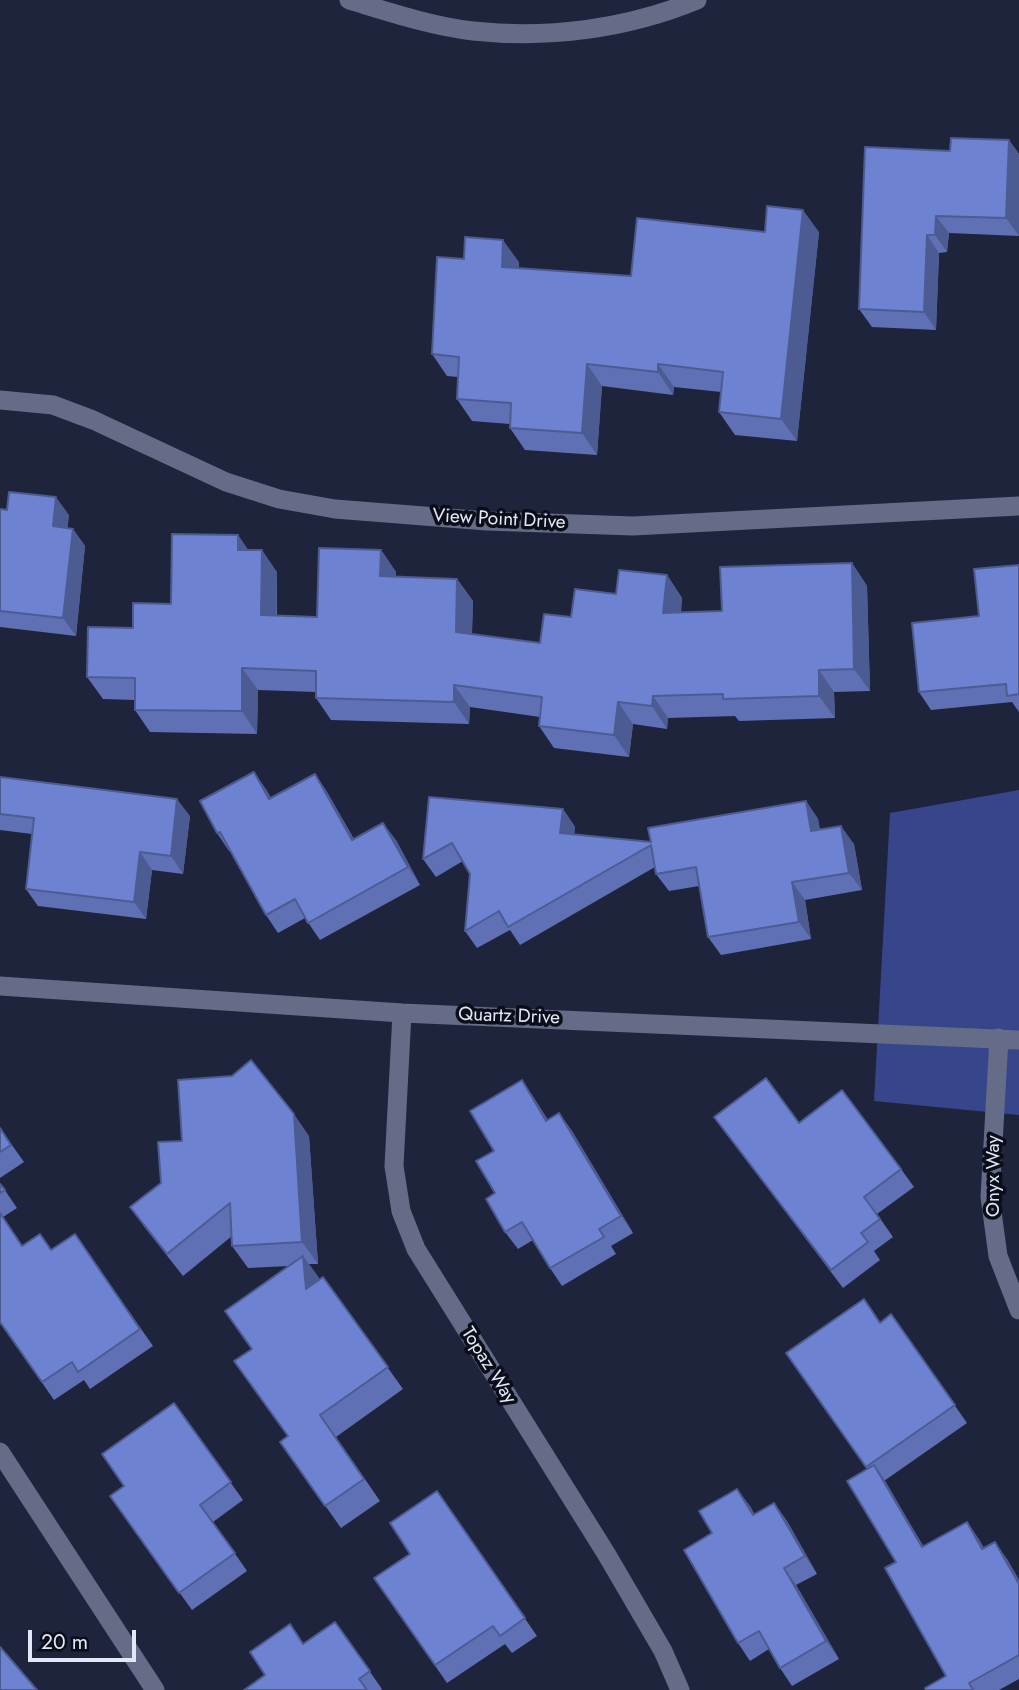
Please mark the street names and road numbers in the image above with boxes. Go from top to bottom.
street label: View Point Drive [432,505,566,535]
street label: Quartz Drive [458,1004,560,1030]
street label: Onyx Way [983,1135,1005,1217]
street label: Topaz Way [456,1323,520,1409]

